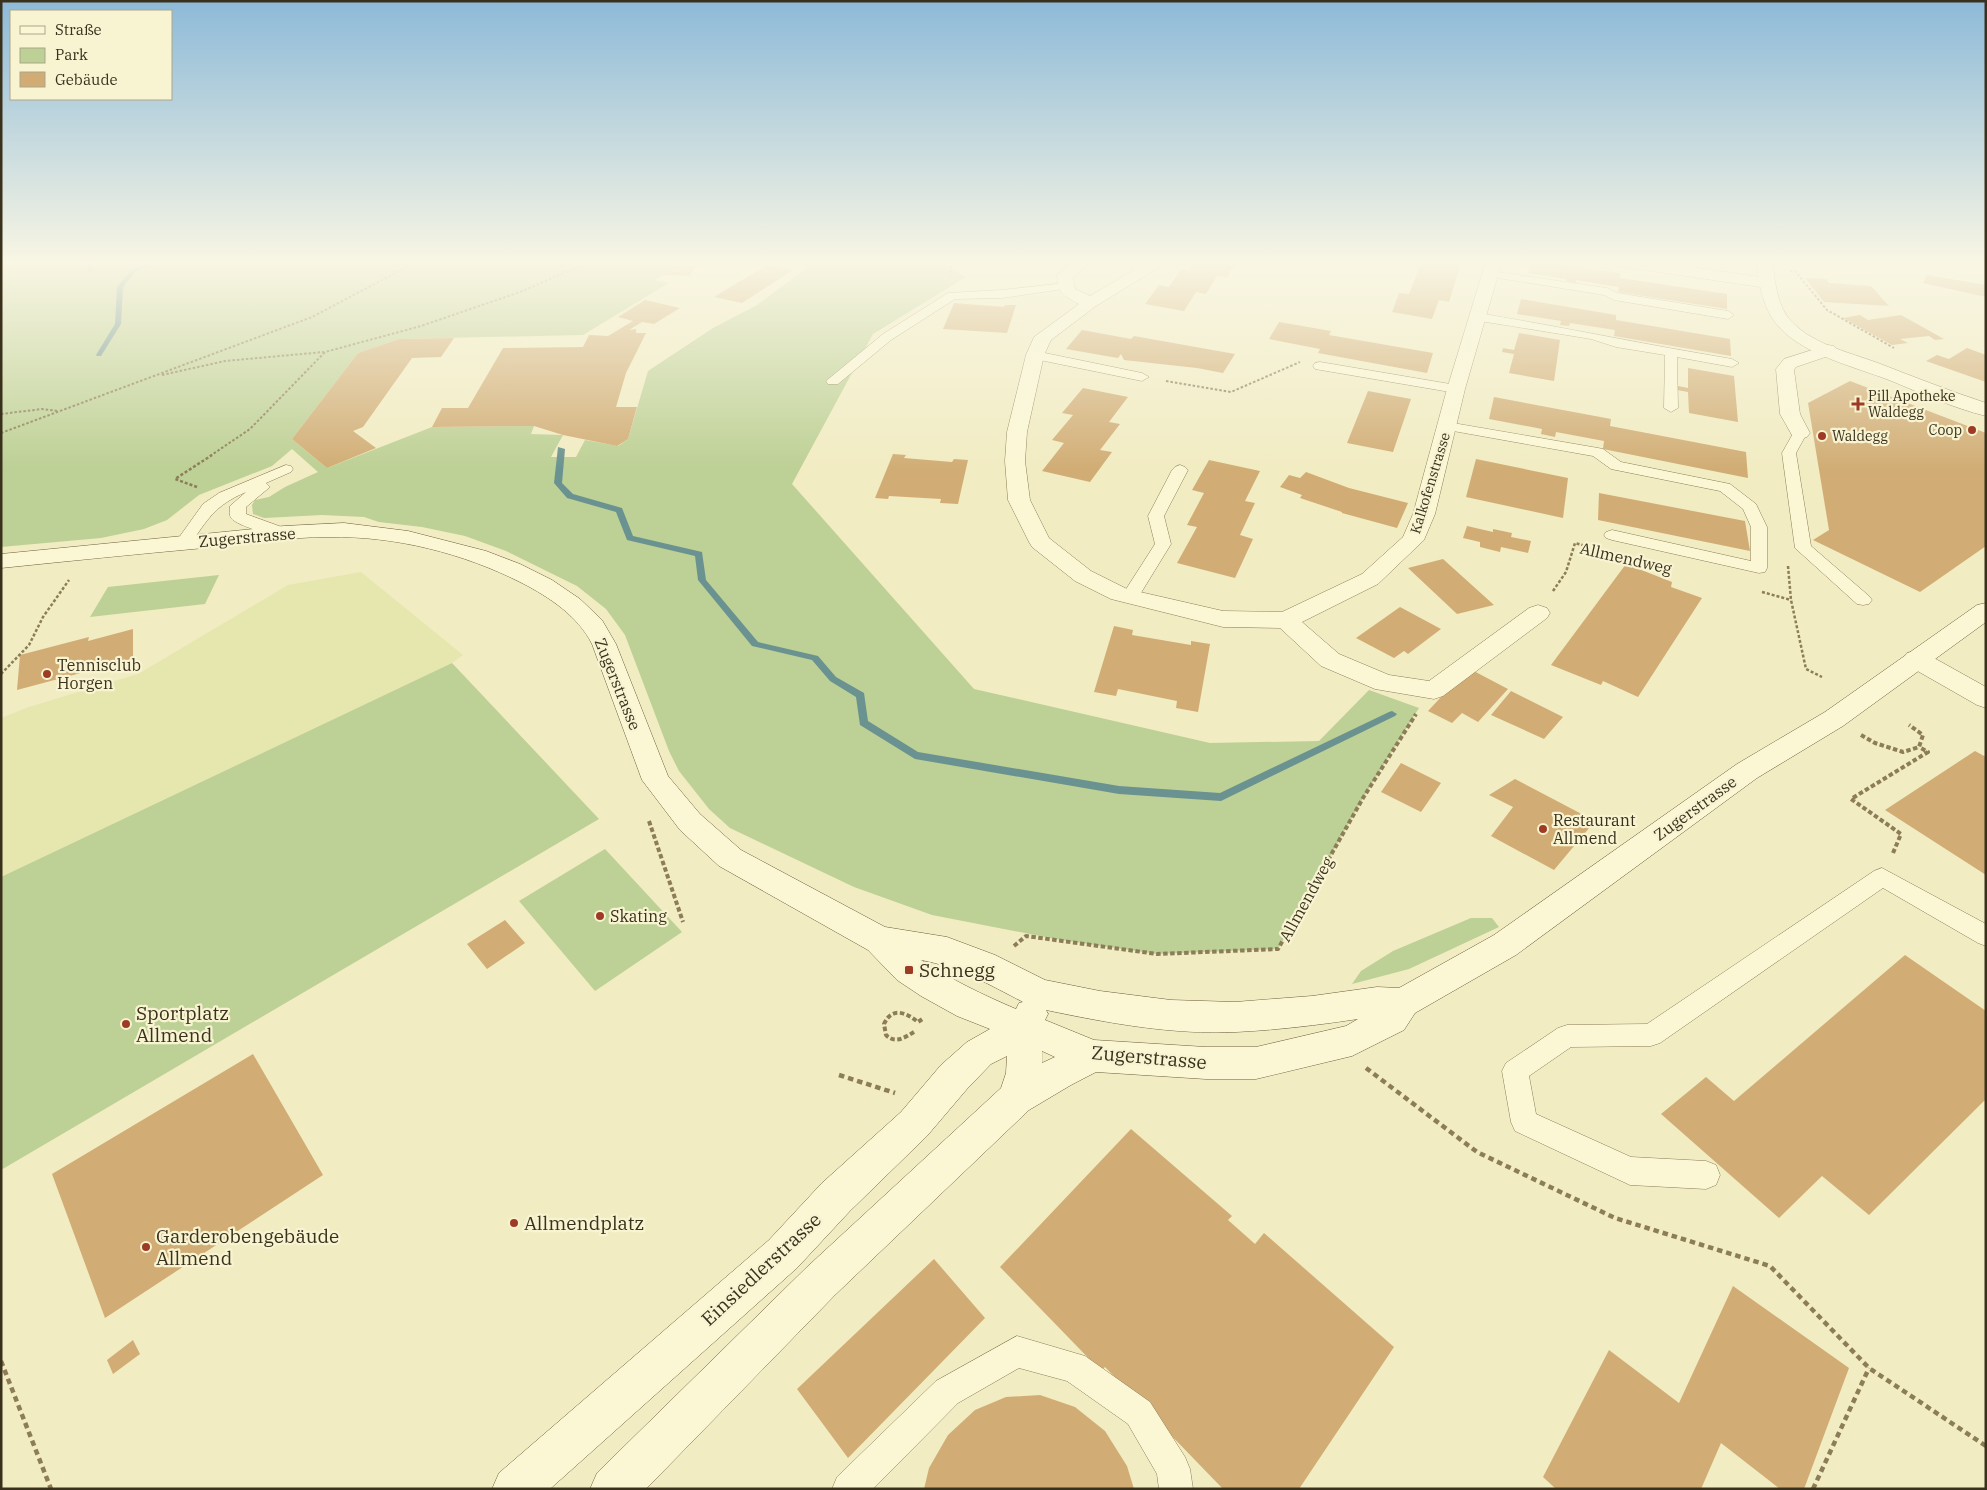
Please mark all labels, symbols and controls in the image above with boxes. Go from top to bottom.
legend [10,10,172,100]
text: Straße [55,20,102,39]
text: Park [55,45,88,64]
text: Gebäude [55,70,118,89]
place label: Pill Apotheke Waldegg [1868,387,1956,421]
marker: Pill Apotheke Waldegg [1852,398,1864,410]
place label: Coop [1929,421,1962,439]
marker: Coop [1966,424,1978,436]
place label: Waldegg [1832,427,1888,445]
street label: Kalkofenstrasse [1406,430,1454,536]
marker: Waldegg [1816,430,1828,442]
street label: Zugerstrasse [198,523,296,551]
street label: Allmendweg [1578,538,1674,578]
street label: Zugerstrasse [590,635,646,733]
place label: Tennisclub Horgen [57,655,141,693]
marker: Tennisclub Horgen [41,668,53,680]
street label: Zugerstrasse [1650,771,1740,845]
place label: Restaurant Allmend [1553,810,1636,848]
marker: Restaurant Allmend [1537,823,1549,835]
street label: Allmendweg [1275,853,1338,945]
place label: Skating [610,906,667,926]
marker: Skating [594,910,606,922]
place label: Schnegg [919,958,995,982]
marker: Schnegg [903,964,915,976]
place label: Sportplatz Allmend [136,1001,229,1047]
marker: Sportplatz Allmend [120,1018,132,1030]
street label: Zugerstrasse [1090,1040,1208,1074]
street label: Einsiedlerstrasse [696,1207,826,1331]
place label: Allmendplatz [524,1211,644,1235]
marker: Allmendplatz [508,1217,520,1229]
place label: Garderobengebäude Allmend [156,1224,339,1270]
marker: Garderobengebäude Allmend [140,1241,152,1253]

